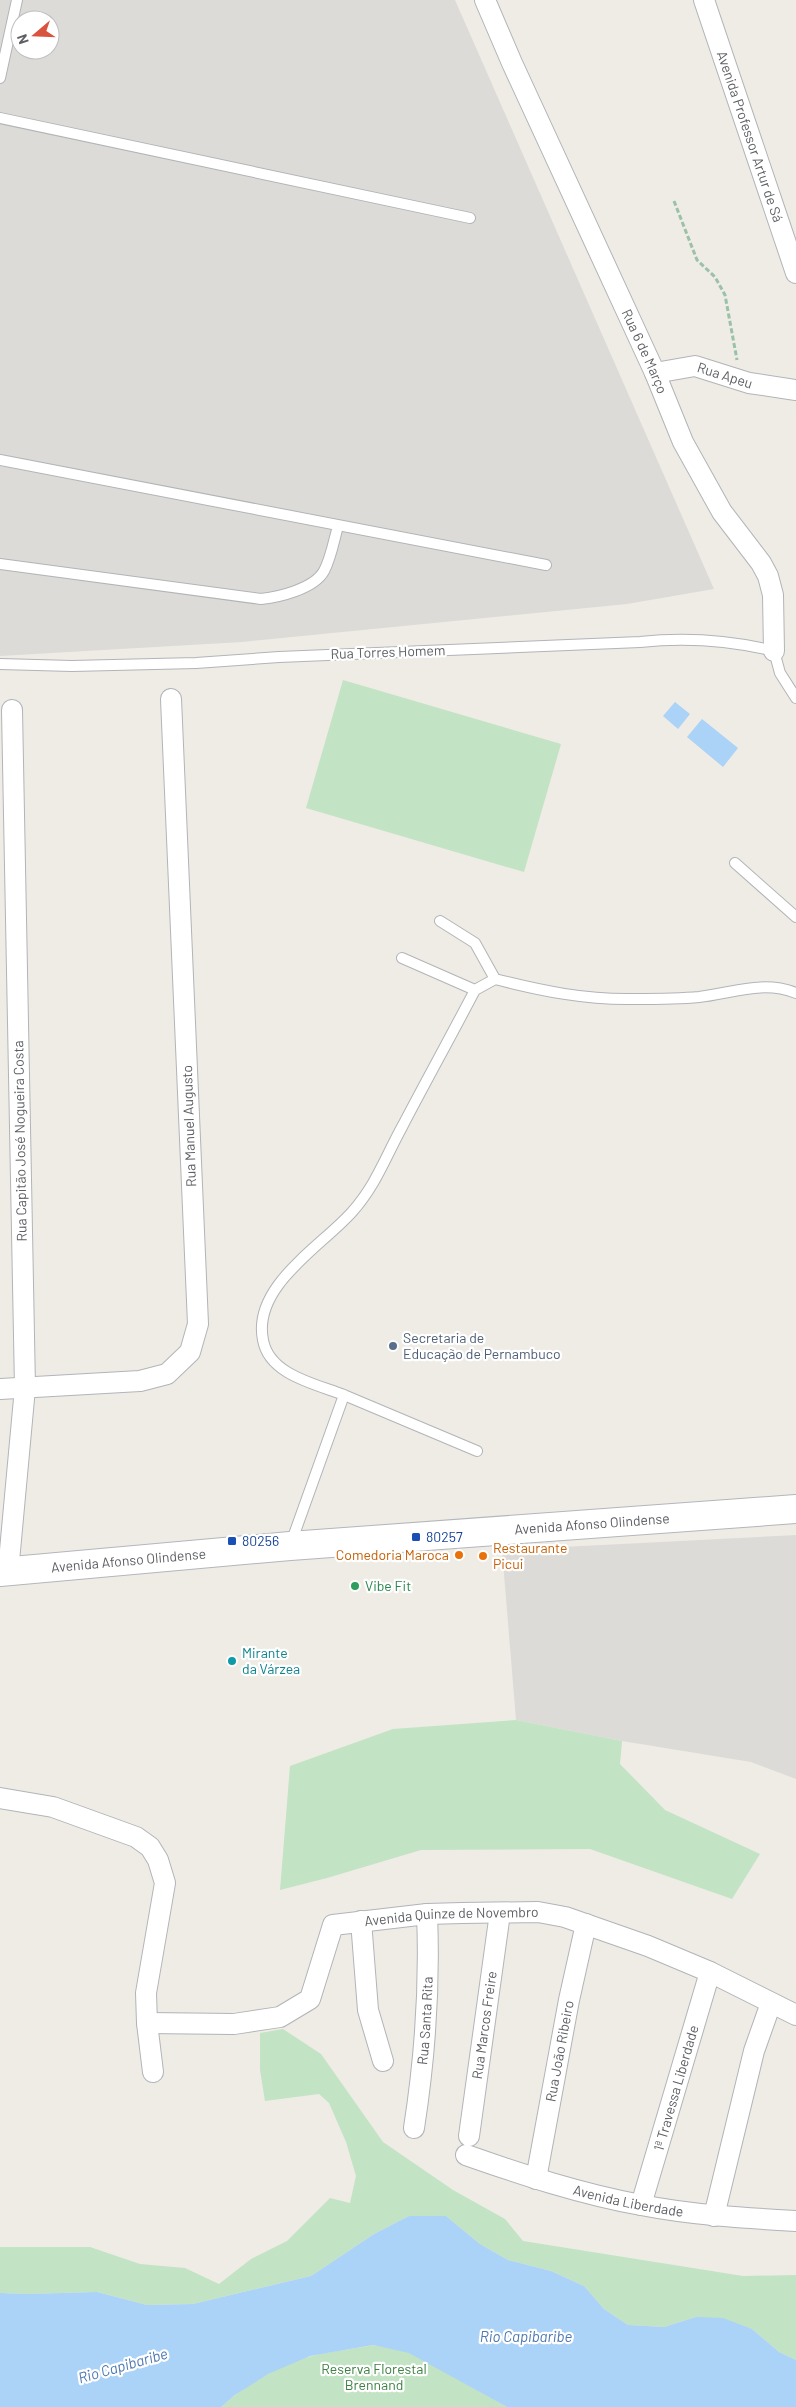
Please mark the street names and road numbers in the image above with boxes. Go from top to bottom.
street label: Avenida Professor Artur de Sá [714,48,787,224]
street label: Rua 6 de Março [619,306,671,396]
street label: Rua Apeu [695,358,755,392]
street label: Rua Torres Homem [330,641,446,662]
street label: Rua Capitão José Nogueira Costa [9,1040,30,1242]
street label: Rua Manuel Augusto [178,1065,199,1187]
street label: Avenida Afonso Olindense [514,1509,670,1538]
street label: Avenida Afonso Olindense [50,1545,207,1575]
street label: Avenida Quinze de Novembro [363,1903,539,1929]
street label: Rua Marcos Freire [468,1970,500,2080]
street label: Rua Santa Rita [413,1976,436,2066]
street label: Rua João Ribeiro [541,1999,577,2103]
street label: 1ª Travessa Liberdade [649,2023,702,2153]
street label: Avenida Liberdade [571,2181,685,2220]

